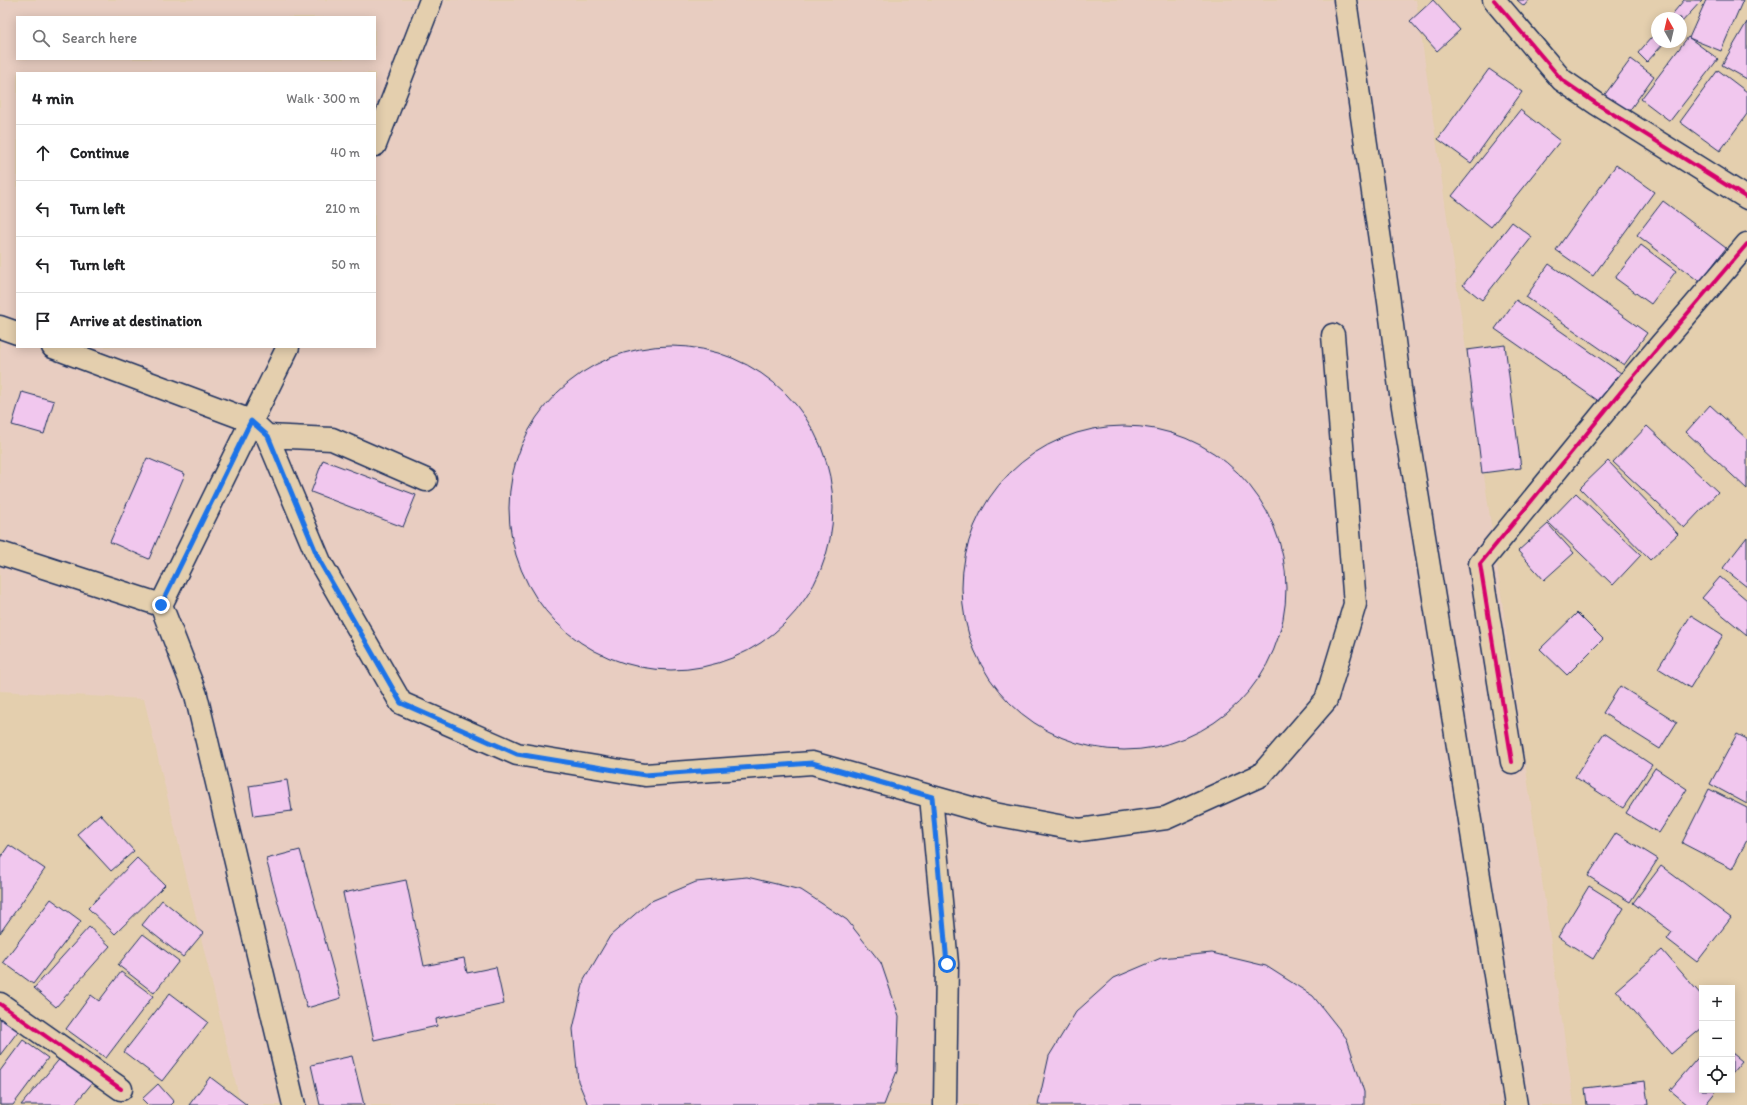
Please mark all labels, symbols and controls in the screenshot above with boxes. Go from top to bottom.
north arrow [1651,12,1687,48]
search box [16,16,376,60]
icon: search [30,27,52,49]
text: Search here [62,29,137,47]
text: 4 min [32,88,74,108]
text: Walk · 300 m [286,91,360,106]
icon: ahead [32,142,54,164]
text: Continue [70,144,129,162]
text: 40 m [330,145,360,160]
icon: left [32,198,54,220]
text: Turn left [70,200,125,218]
text: 210 m [325,201,360,216]
icon: left [32,254,54,276]
text: Turn left [70,256,125,274]
text: 50 m [331,257,360,272]
icon: arrive [32,310,54,332]
text: Arrive at destination [70,312,202,330]
route end [152,596,170,614]
route start [938,955,956,973]
map controls [1699,985,1735,1093]
button: + [1699,985,1735,1021]
button: − [1699,1021,1735,1057]
button: locate [1699,1057,1735,1093]

